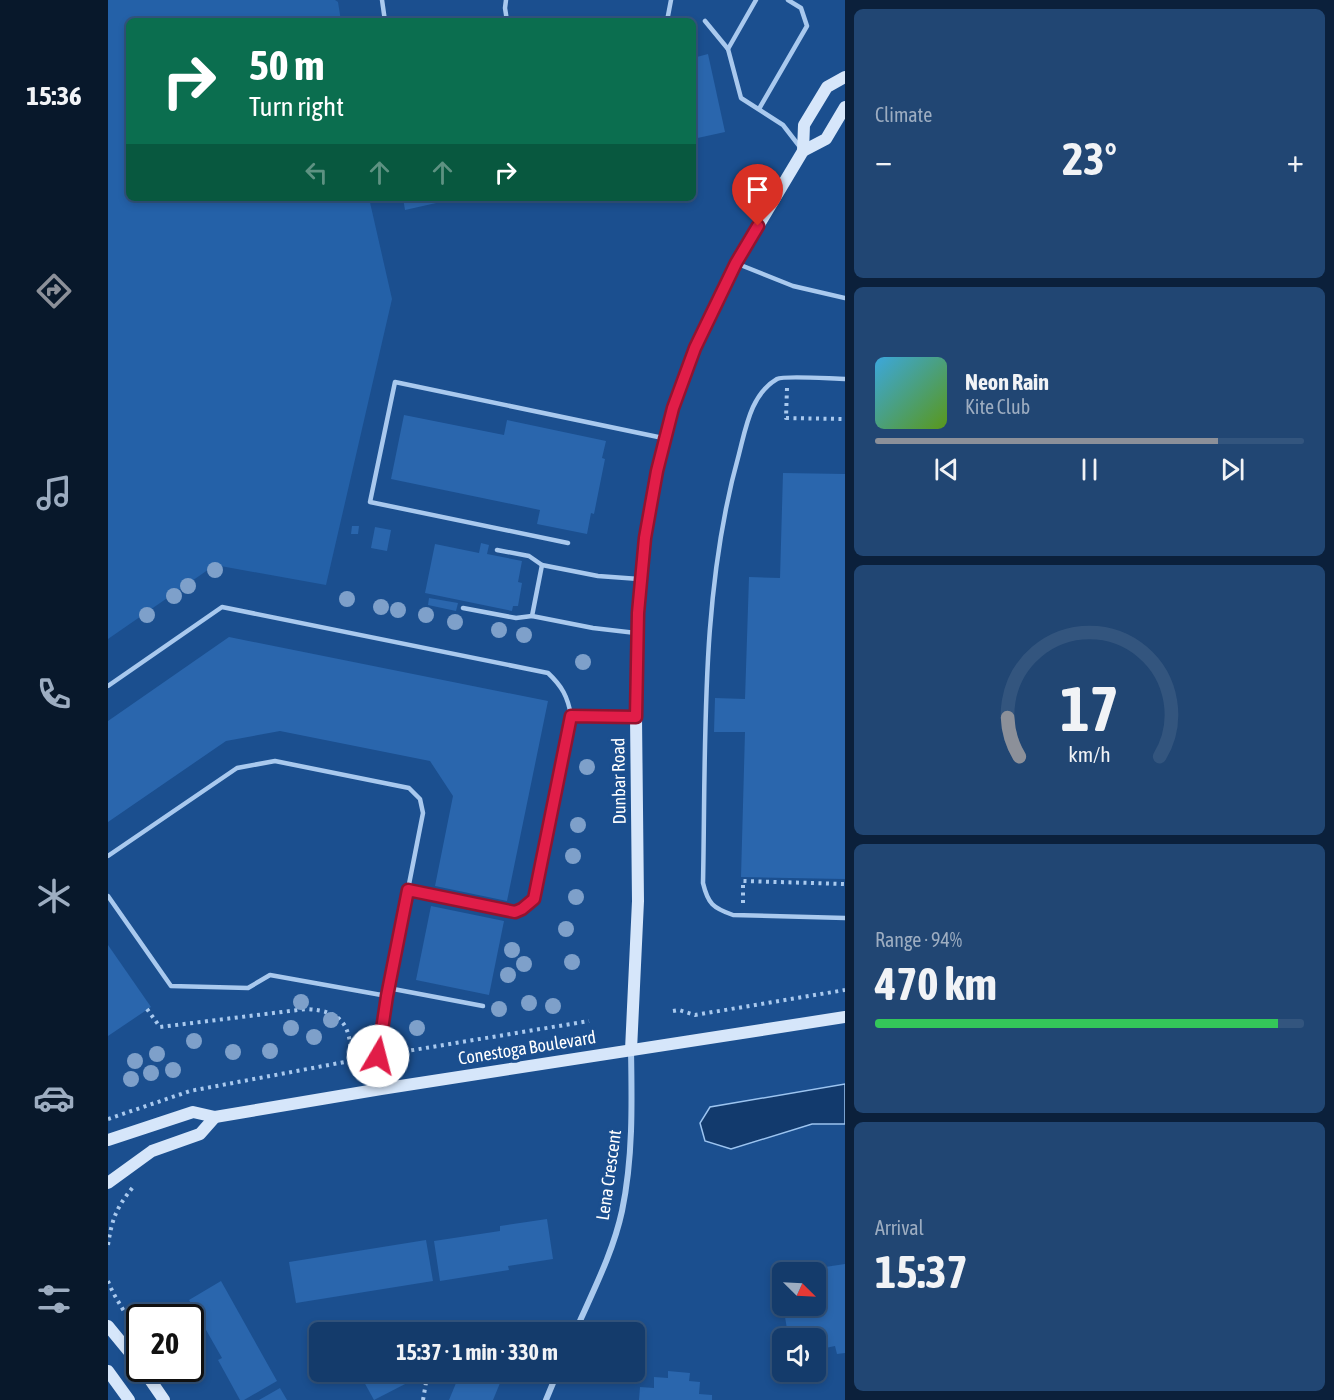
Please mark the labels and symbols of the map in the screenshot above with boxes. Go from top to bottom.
pin [732,164,783,226]
street label: Dunbar Road [607,738,630,824]
position arrow [346,1024,410,1088]
street label: Conestoga Boulevard [457,1026,597,1069]
street label: Lena Crescent [592,1128,625,1222]
north arrow [772,1262,826,1316]
speed limit sign: 20 [126,1304,204,1382]

